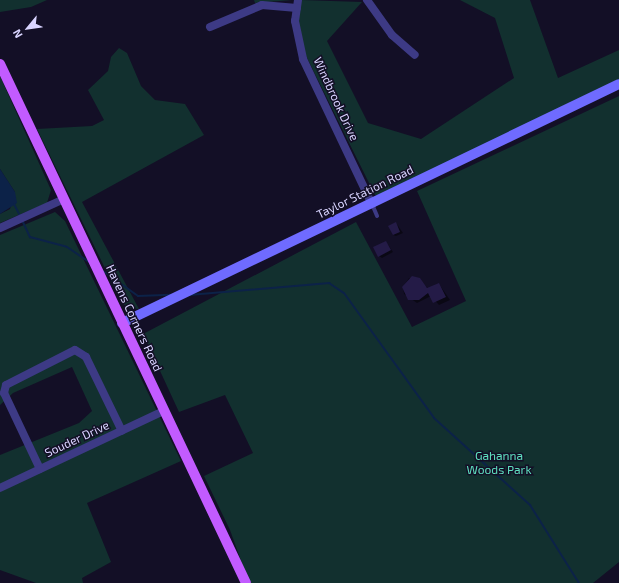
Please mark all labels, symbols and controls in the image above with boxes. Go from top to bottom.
north arrow [8,8,48,48]
text: N [9,27,25,41]
street label: Windbrook Drive [310,55,362,143]
street label: Taylor Station Road [314,162,416,222]
street label: Havens Corners Road [103,262,165,374]
street label: Souder Drive [42,418,112,460]
park label: Gahanna Woods Park [467,449,531,477]

